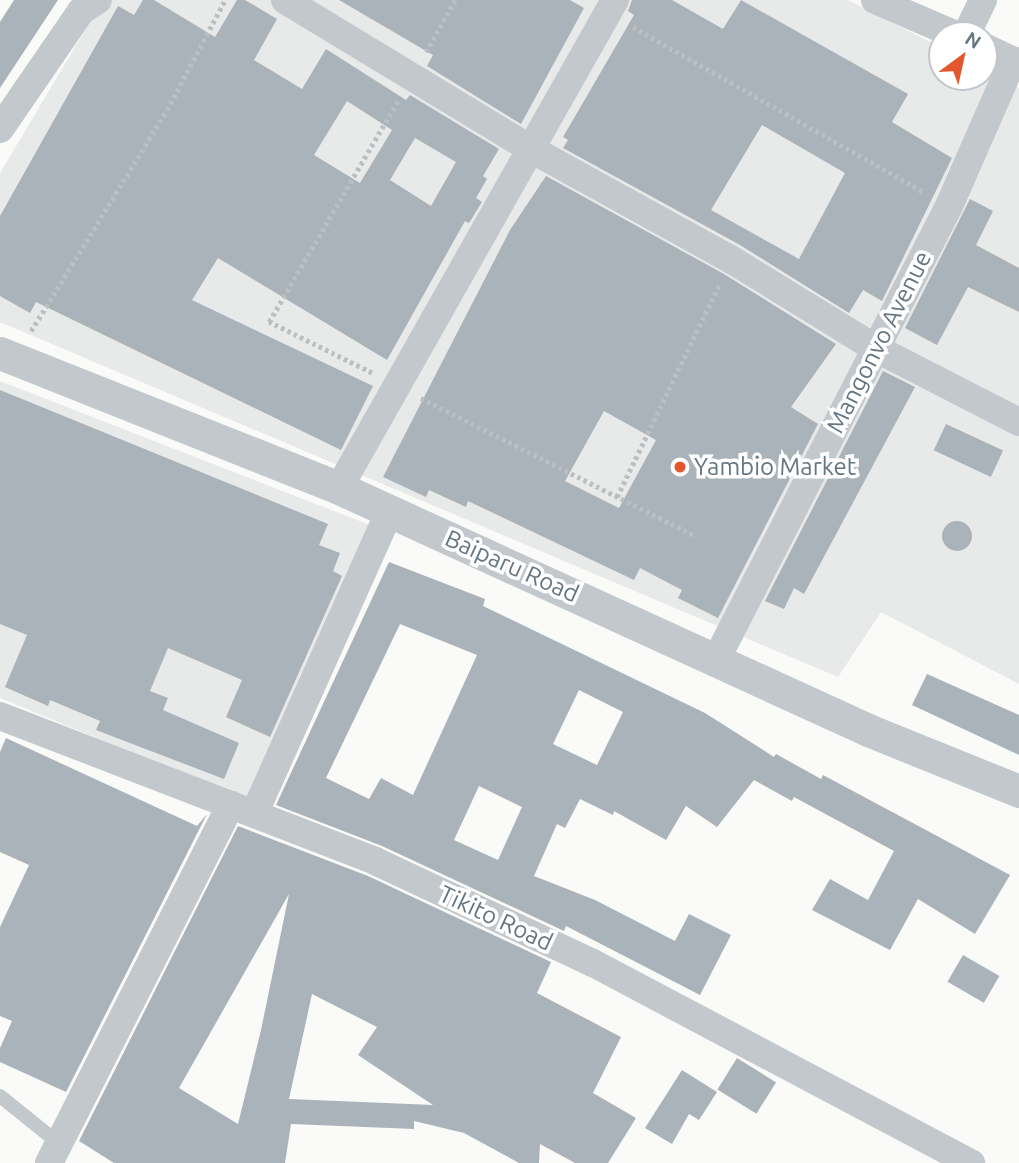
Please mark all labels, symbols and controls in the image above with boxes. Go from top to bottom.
north arrow [928,21,998,91]
text: N [961,27,985,53]
street label: Mangonvo Avenue [821,246,937,438]
place label: Yambio Market [694,453,856,481]
marker: Yambio Market [672,459,688,475]
street label: Baiparu Road [441,524,583,608]
street label: Tikito Road [435,879,557,957]

